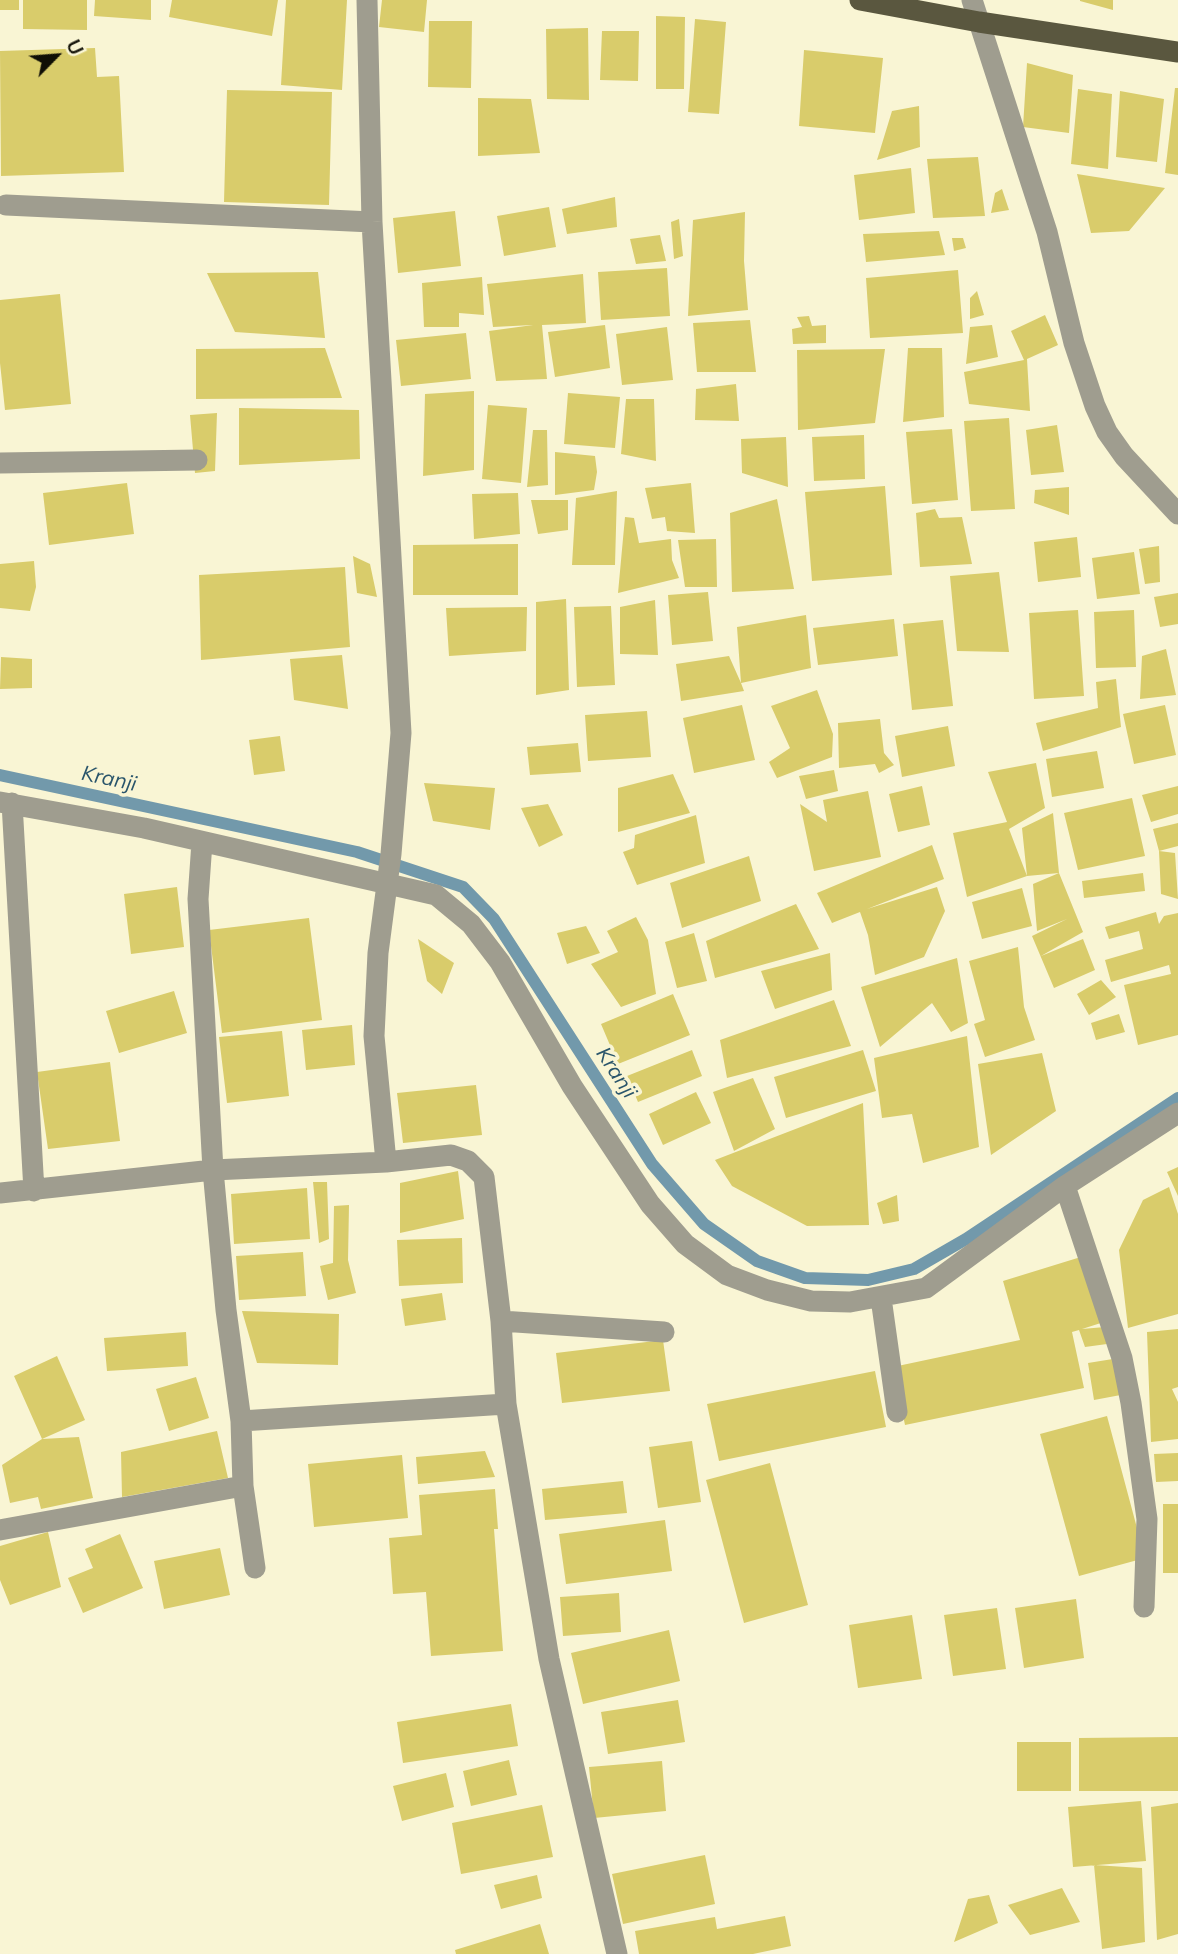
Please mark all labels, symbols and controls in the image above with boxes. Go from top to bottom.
north arrow [21,21,91,91]
text: U [61,36,89,59]
water label: Kranji [79,761,139,797]
water label: Kranji [590,1043,642,1103]

